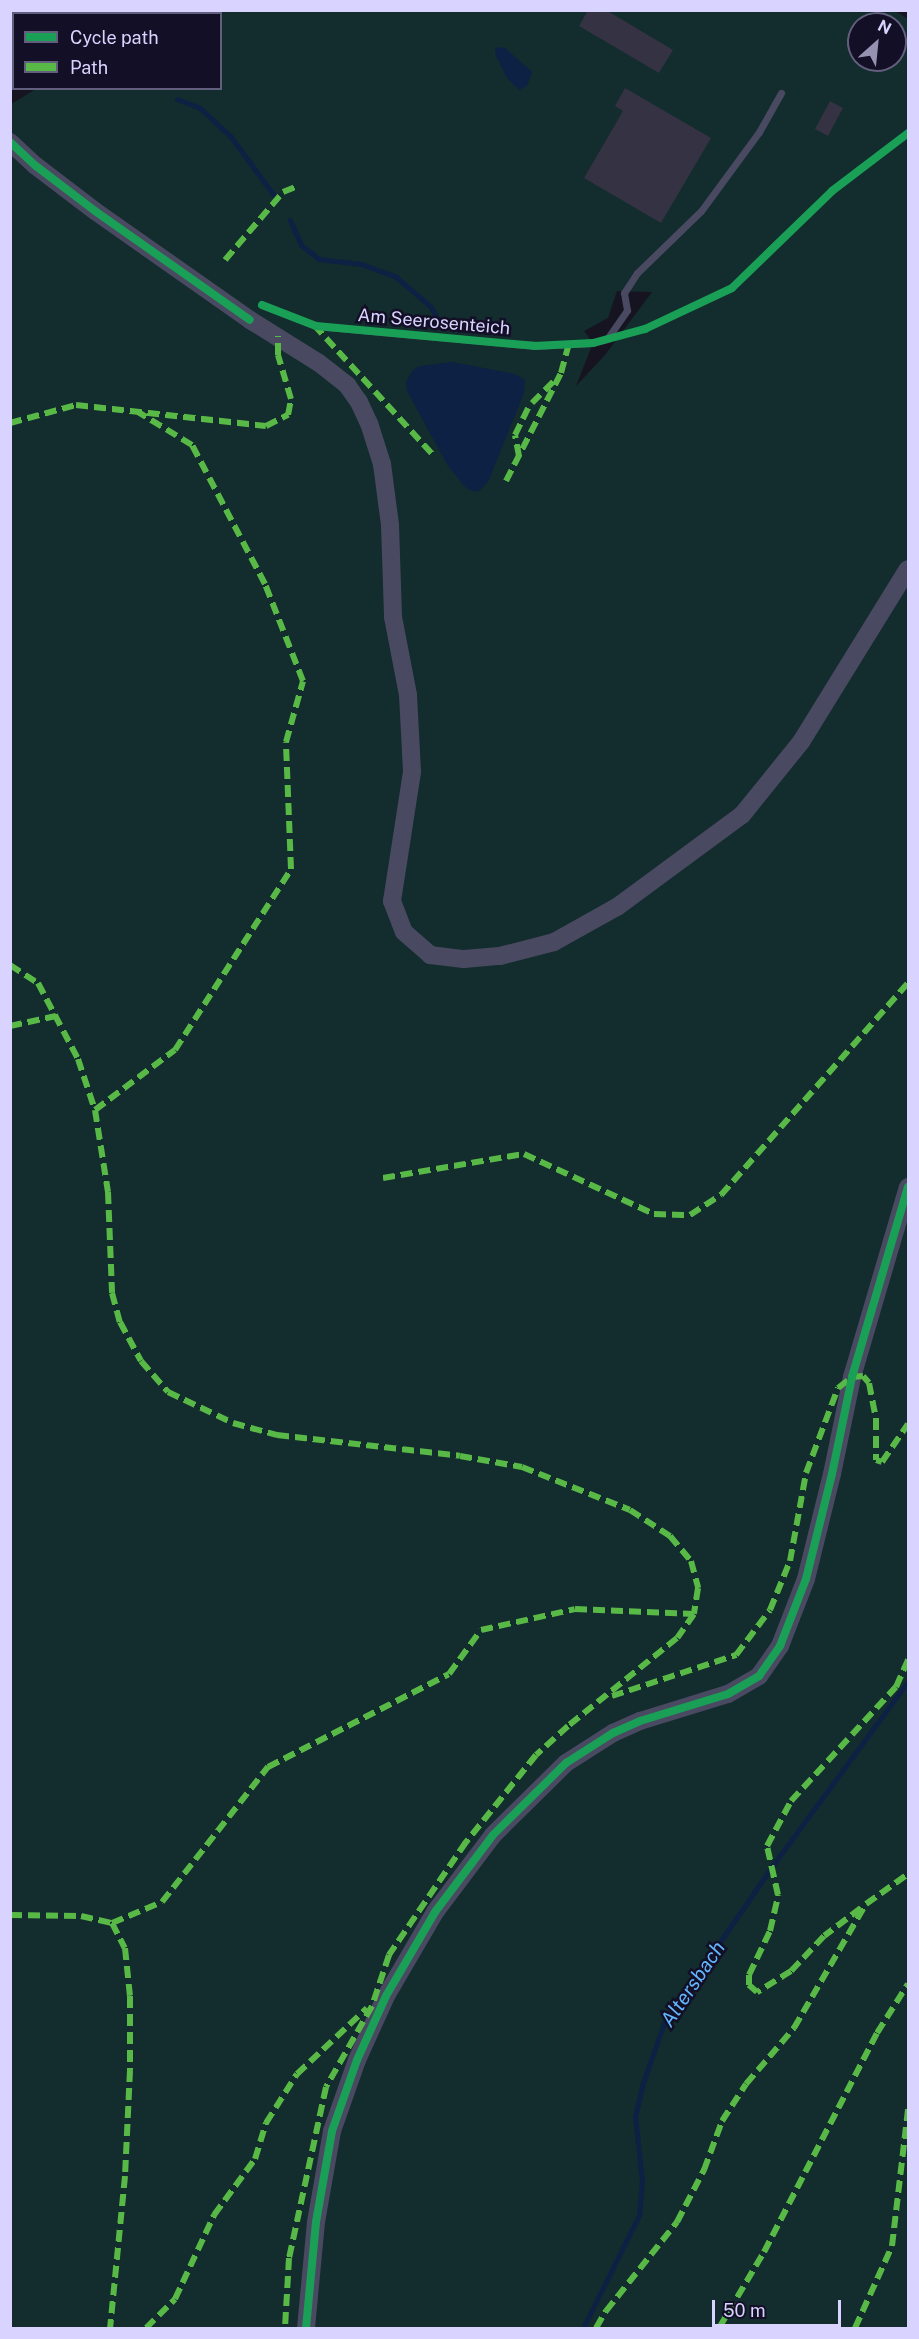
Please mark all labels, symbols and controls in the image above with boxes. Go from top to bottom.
legend [12,12,222,90]
north arrow [847,12,907,72]
text: N [875,16,894,39]
text: Cycle path [70,27,159,48]
text: Path [70,57,108,78]
street label: Am Seerosenteich [357,305,511,339]
water label: Altersbach [656,1937,730,2031]
scale bar [715,2288,844,2326]
text: 50 m [723,2300,766,2321]

